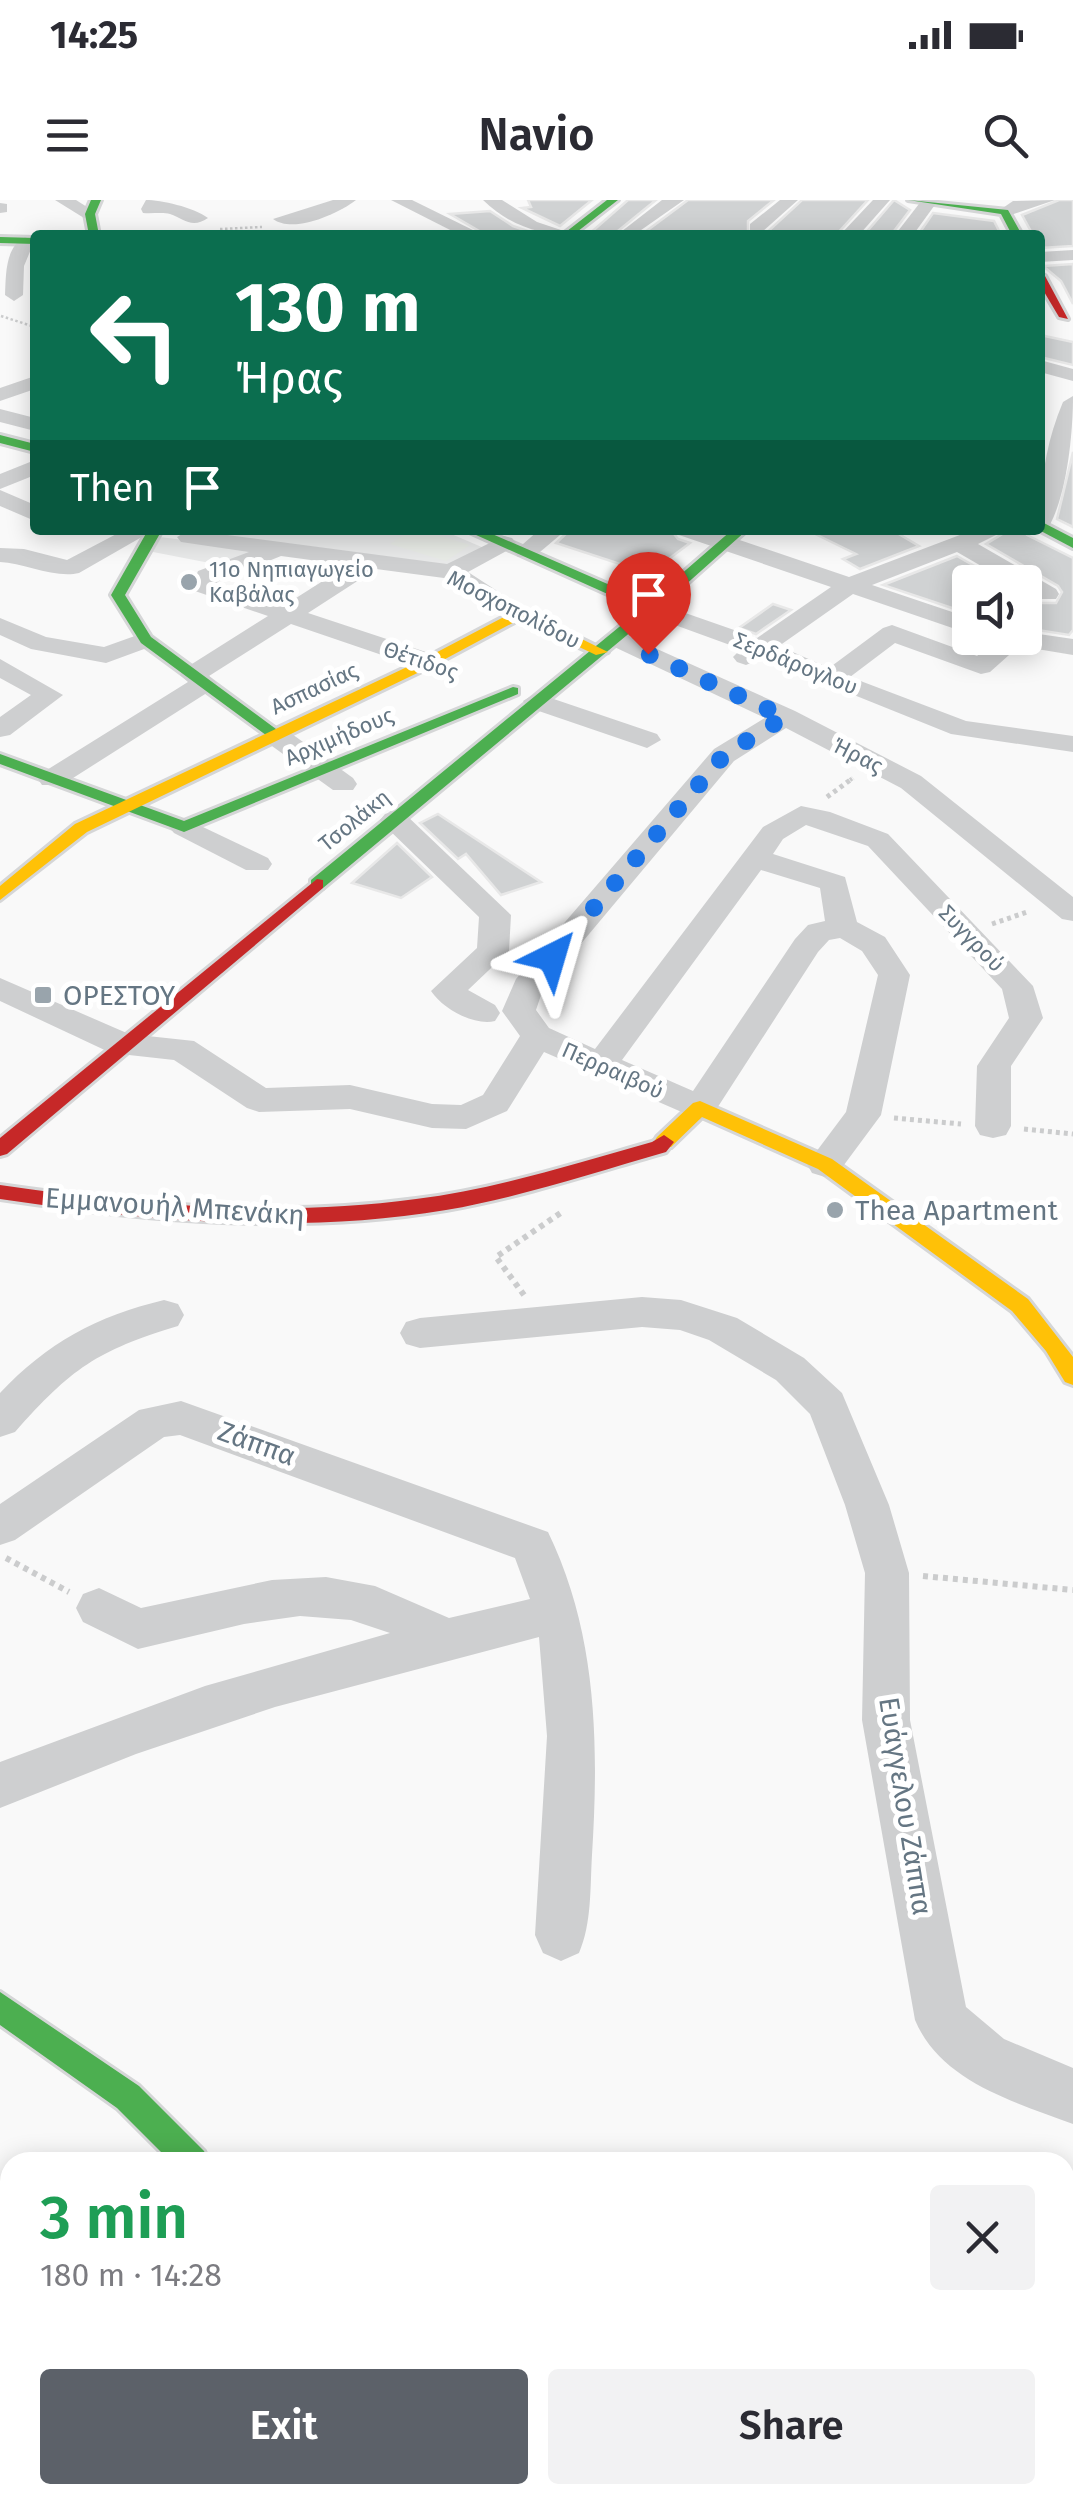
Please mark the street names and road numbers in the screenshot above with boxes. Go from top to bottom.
street label: Μοσχοπολίδου [443,564,585,655]
street label: Σερδάρογλου [730,626,862,701]
street label: Θέτιδος [380,635,462,686]
street label: Ασπασίας [266,657,362,720]
street label: Αρχιμήδους [281,701,398,771]
street label: Ήρας [828,731,887,779]
street label: Τσολάκη [313,784,395,857]
street label: Συγγρού [933,899,1010,977]
street label: Περραιβού [558,1036,668,1105]
street label: Εμμανουήλ Μπενάκη [44,1181,306,1232]
street label: Ζάππα [214,1414,300,1473]
street label: Ευάγγελου Ζάππα [872,1695,939,1917]

